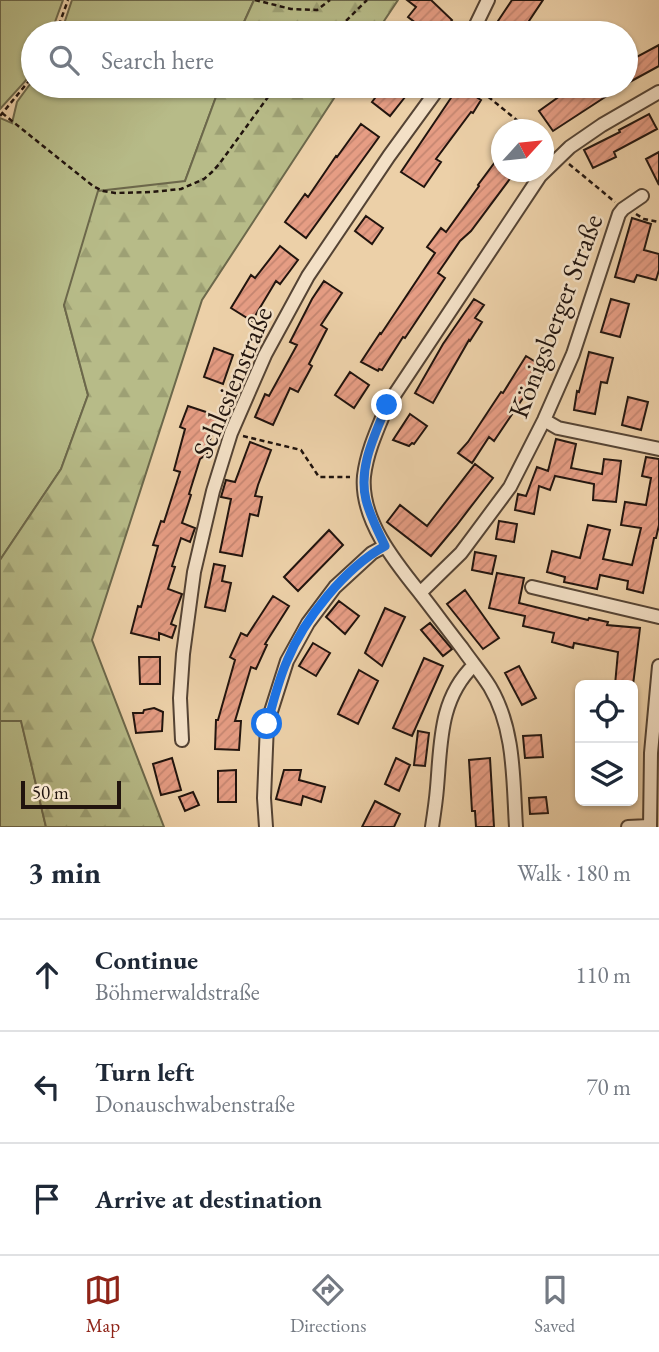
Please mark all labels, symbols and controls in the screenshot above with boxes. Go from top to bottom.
search box [21,21,638,98]
icon: search [45,41,83,79]
text: Search here [101,43,214,77]
north arrow [491,119,554,182]
street label: Königsberger Straße [500,209,611,423]
street label: Schlesienstraße [184,301,280,463]
route end [371,389,402,420]
map controls [575,680,638,806]
button: locate [575,680,638,743]
route start [251,708,282,739]
button: layers [575,743,638,806]
scale bar [21,778,121,810]
text: 50 m [32,780,69,805]
text: 3 min [28,853,101,892]
text: Walk · 180 m [517,858,631,888]
text: Continue [95,943,198,977]
icon: ahead [28,956,66,994]
text: 110 m [575,960,631,990]
text: Böhmerwaldstraße [95,977,260,1007]
text: Turn left [95,1055,194,1089]
icon: left [28,1068,66,1106]
text: 70 m [586,1072,631,1102]
text: Donauschwabenstraße [95,1089,295,1119]
icon: arrive [28,1180,66,1218]
text: Arrive at destination [95,1182,322,1216]
tab: Map [84,1271,122,1338]
tab: Directions [290,1271,366,1338]
tab: Saved [534,1271,575,1338]

